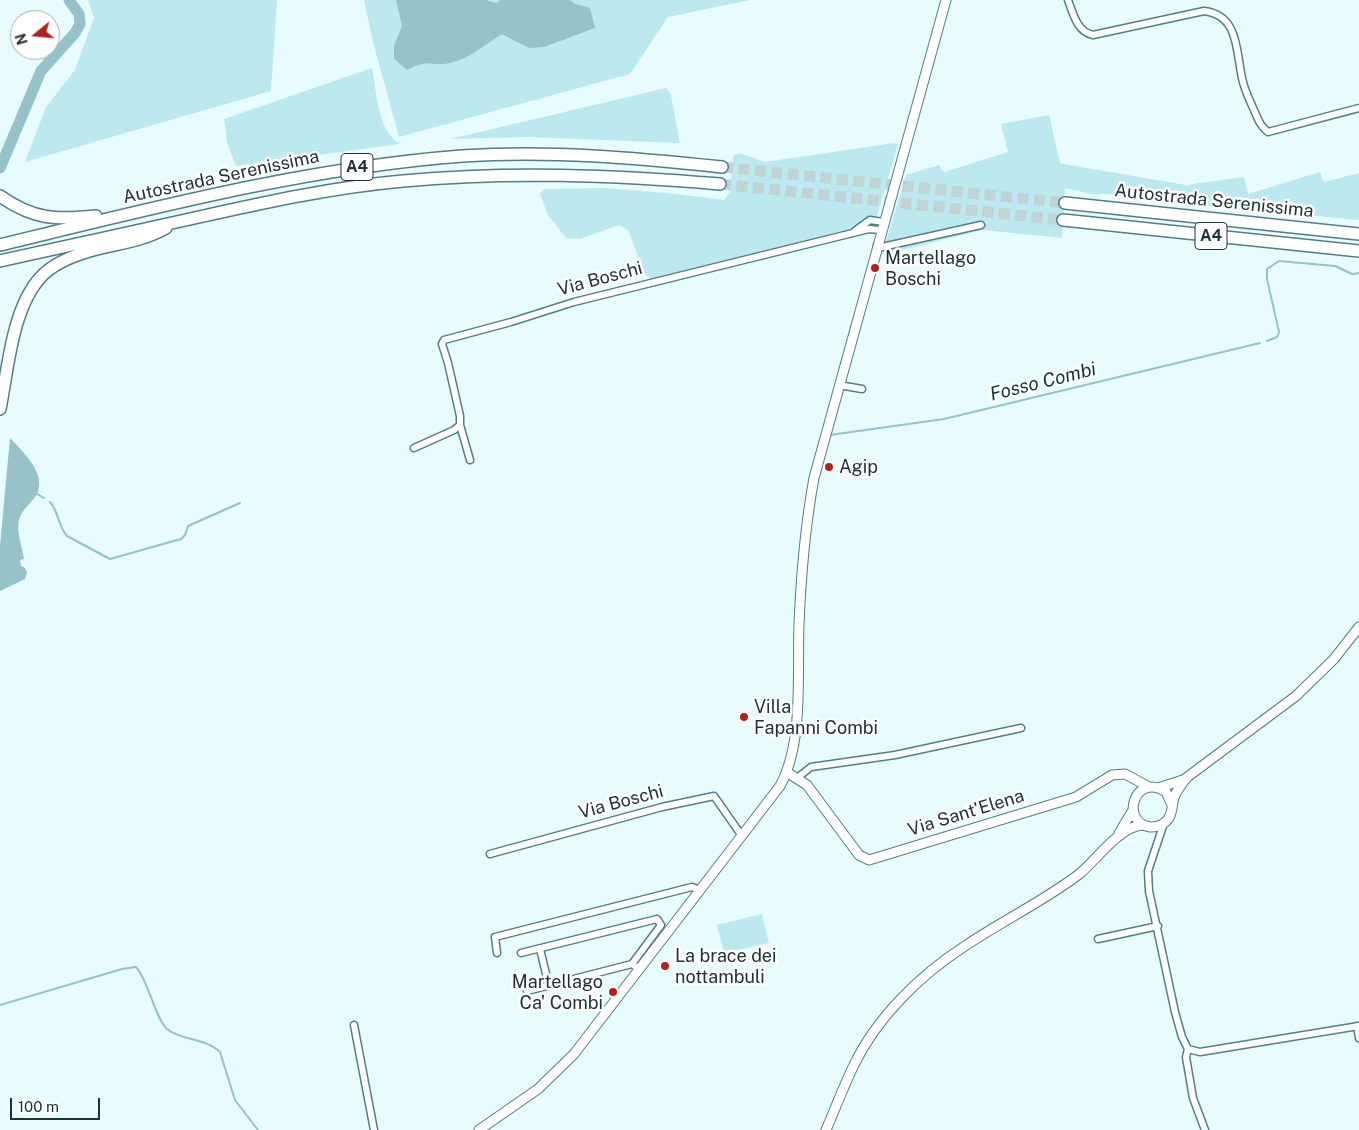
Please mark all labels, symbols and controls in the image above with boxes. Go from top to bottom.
north arrow [10,10,60,60]
text: N [12,32,31,47]
street label: Autostrada Serenissima [121,146,321,208]
road number: A4 [341,154,373,180]
street label: Autostrada Serenissima [1113,180,1315,222]
road number: A4 [1195,222,1227,250]
place label: Martellago Boschi [885,247,976,290]
street label: Via Boschi [555,257,645,301]
marker: Martellago Boschi [869,262,881,274]
water label: Fosso Combi [988,358,1098,406]
place label: Agip [839,456,878,478]
marker: Agip [823,461,835,473]
place label: Villa Fapanni Combi [754,696,878,739]
marker: Villa Fapanni Combi [738,711,750,723]
street label: Via Boschi [576,780,666,824]
street label: Via Sant'Elena [905,785,1027,841]
place label: La brace dei nottambuli [675,945,777,988]
marker: La brace dei nottambuli [659,960,671,972]
place label: Martellago Ca' Combi [512,971,603,1014]
marker: Martellago Ca' Combi [607,986,619,998]
scale bar [12,1088,102,1120]
text: 100 m [18,1098,59,1115]

